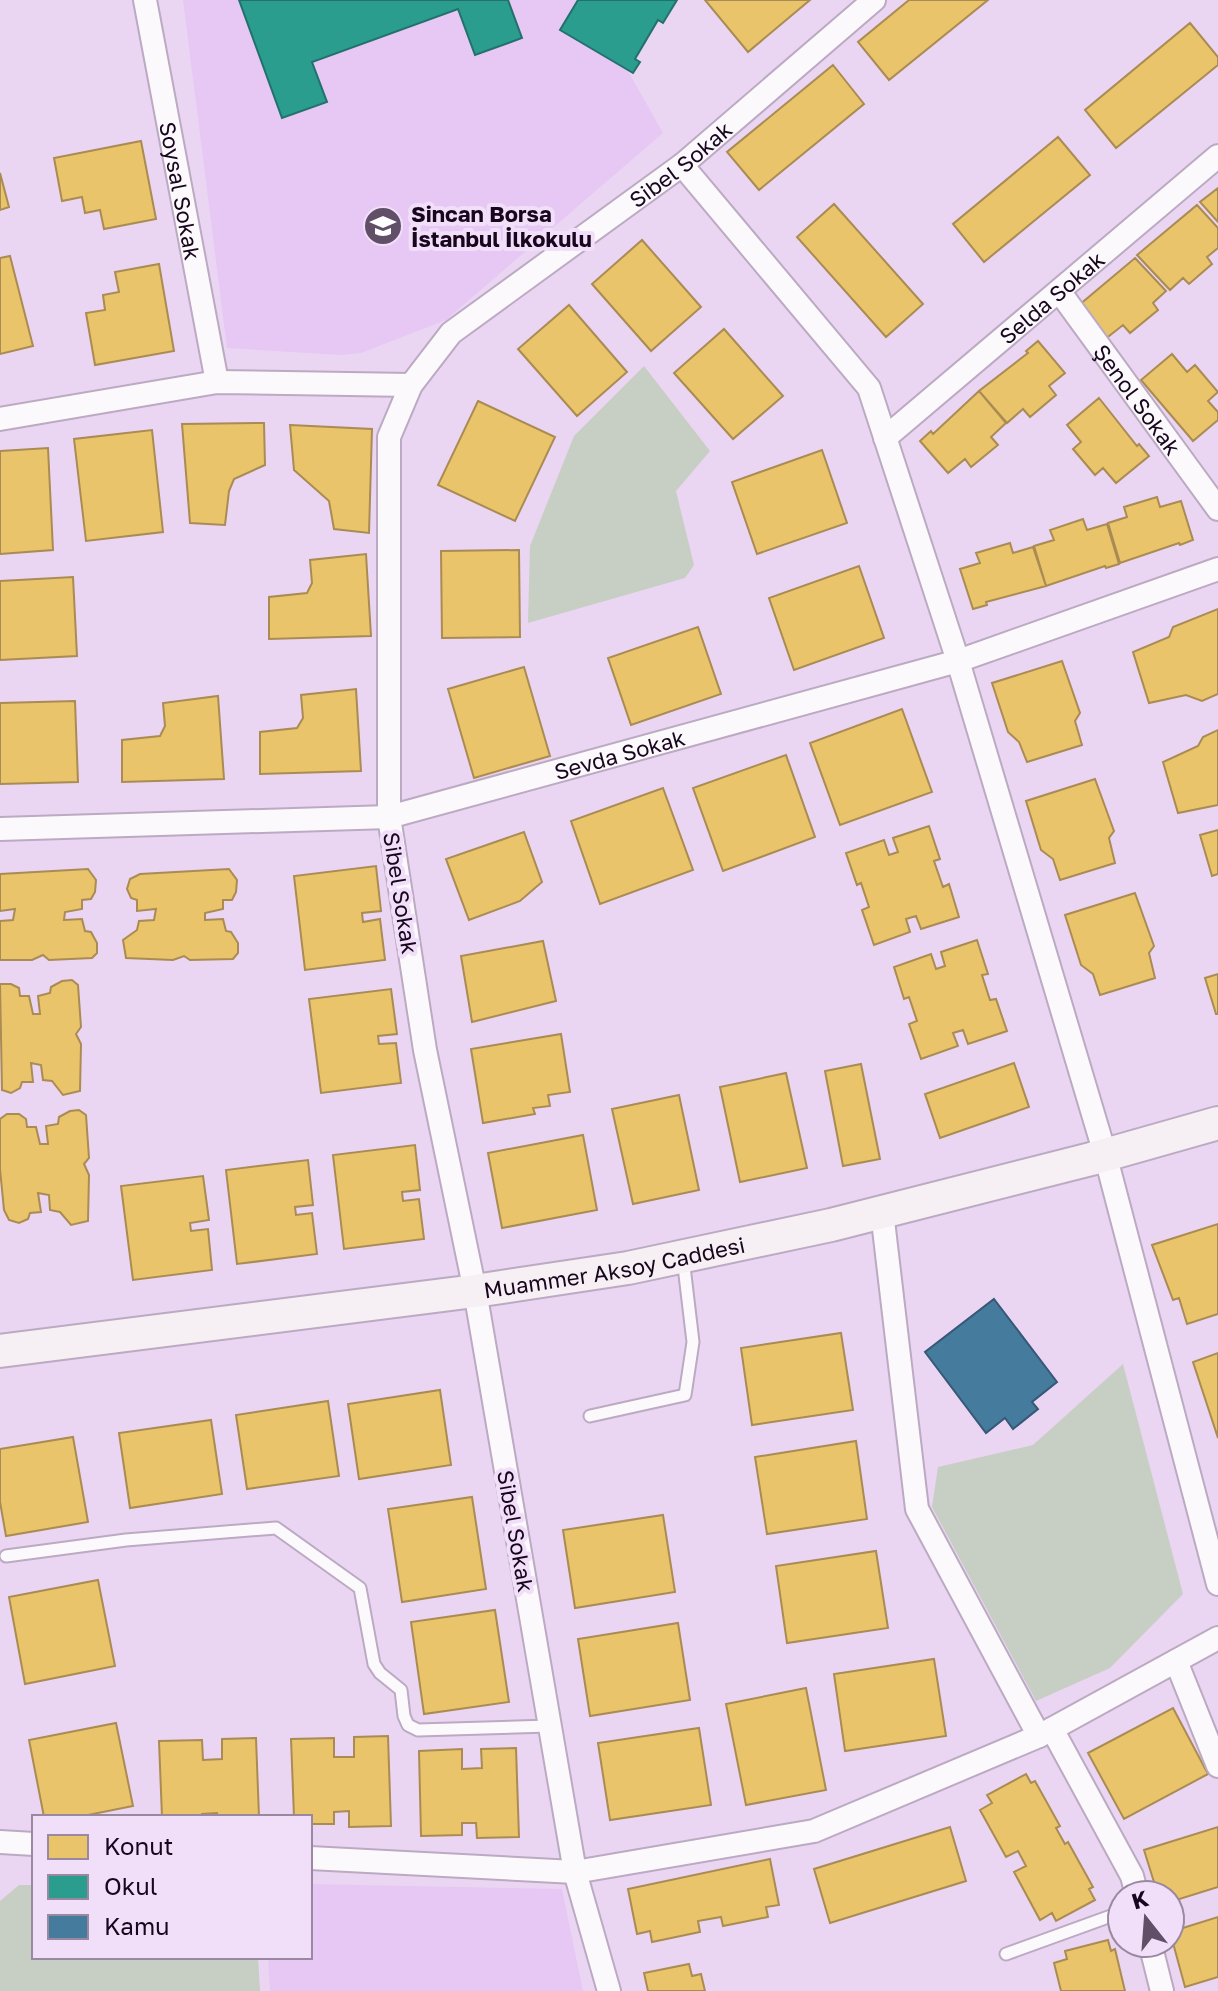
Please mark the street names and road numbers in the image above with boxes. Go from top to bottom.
street label: Sibel Sokak [623,115,737,213]
street label: Soysal Sokak [155,119,207,262]
street label: Selda Sokak [993,245,1110,349]
street label: Şenol Sokak [1089,339,1187,460]
street label: Sevda Sokak [551,723,688,785]
street label: Sibel Sokak [378,830,424,956]
street label: Muammer Aksoy Caddesi [482,1230,747,1303]
street label: Sibel Sokak [492,1468,540,1594]

